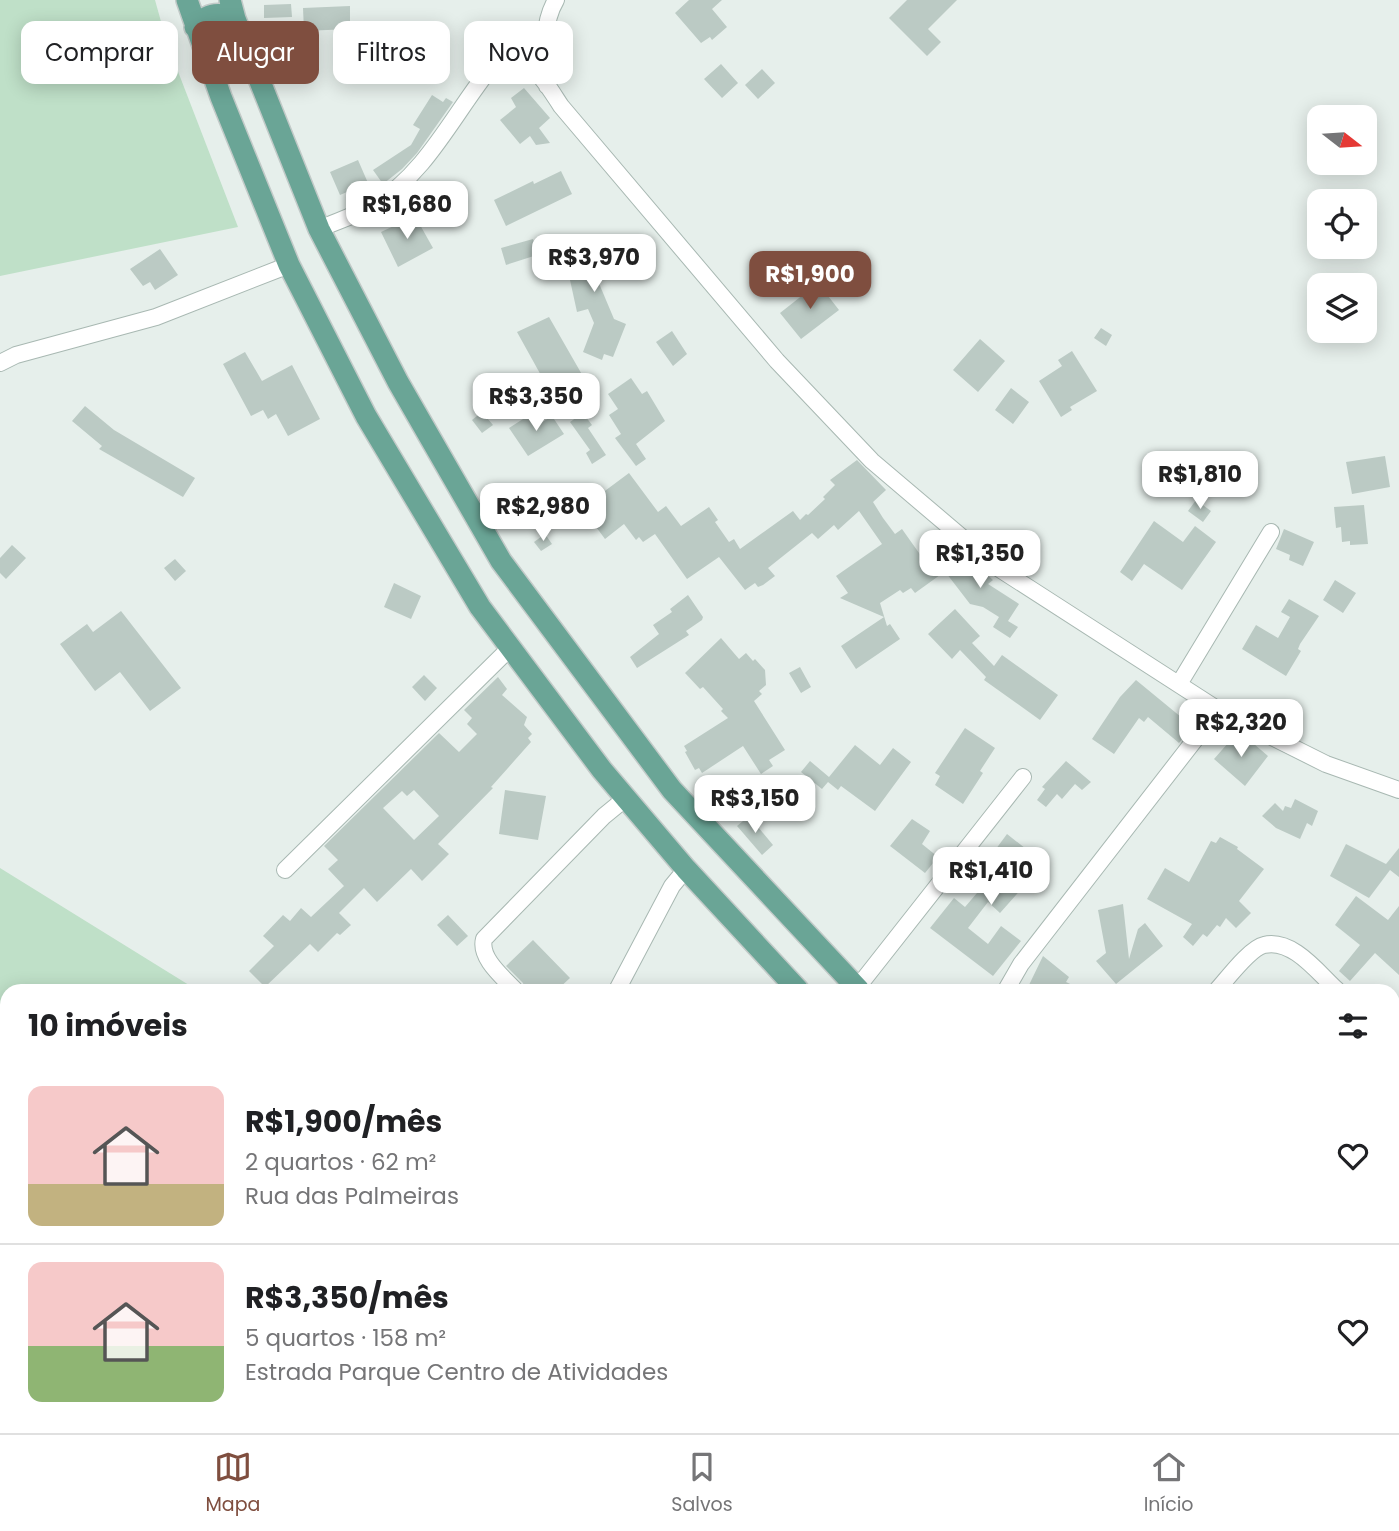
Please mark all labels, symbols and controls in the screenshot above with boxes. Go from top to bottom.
chip: Comprar [21,21,178,84]
chip: Alugar [192,21,319,84]
chip: Filtros [333,21,450,84]
chip: Novo [464,21,573,84]
north arrow [1307,105,1377,175]
map controls [1307,105,1377,343]
pin: R$1,680 [342,182,472,241]
text: R$1,680 [362,188,452,220]
button: locate [1307,189,1377,259]
pin: R$3,970 [529,234,659,294]
text: R$3,970 [548,241,640,273]
pin: R$1,900 [745,252,875,311]
text: R$1,900 [765,258,855,290]
button: layers [1307,273,1377,343]
pin: R$3,350 [471,374,601,433]
text: R$3,350 [489,380,583,412]
pin: R$1,810 [1135,452,1265,511]
text: R$1,810 [1158,458,1242,490]
pin: R$2,980 [478,484,608,543]
text: R$2,980 [496,490,590,522]
pin: R$1,350 [915,530,1045,590]
text: R$1,350 [935,537,1025,569]
pin: R$2,320 [1176,700,1306,759]
text: R$2,320 [1195,706,1287,738]
pin: R$3,150 [690,776,820,835]
text: R$3,150 [710,782,800,814]
pin: R$1,410 [926,848,1056,907]
text: R$1,410 [949,854,1033,886]
text: 10 imóveis [28,1004,188,1047]
icon: filters [1334,1007,1372,1045]
text: R$1,900/mês [245,1100,442,1143]
icon: home [84,1114,168,1198]
icon: heart [1334,1137,1372,1175]
text: 2 quartos · 62 m² [245,1146,436,1178]
text: Rua das Palmeiras [245,1180,459,1212]
text: R$3,350/mês [245,1276,449,1319]
icon: home [84,1290,168,1374]
icon: heart [1334,1313,1372,1351]
text: 5 quartos · 158 m² [245,1322,446,1354]
text: Estrada Parque Centro de Atividades [245,1356,668,1388]
tab: Mapa [205,1448,260,1519]
tab: Salvos [671,1448,733,1519]
tab: Início [1144,1448,1194,1519]

